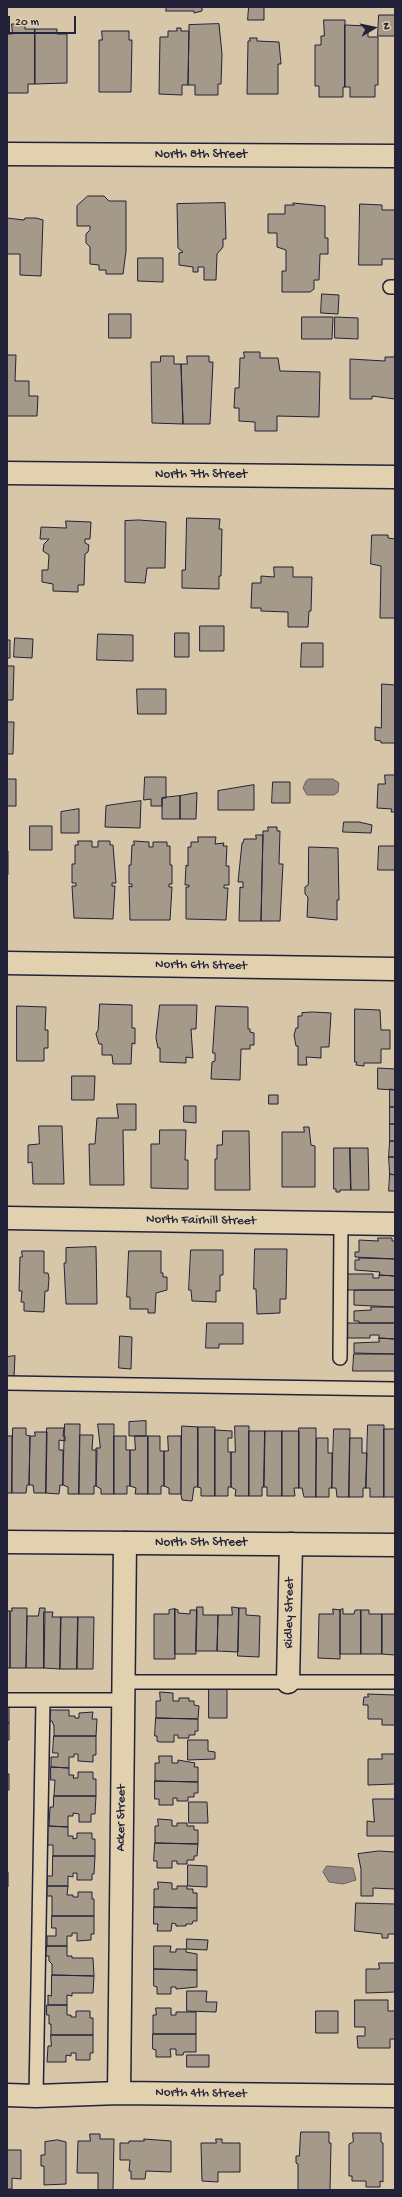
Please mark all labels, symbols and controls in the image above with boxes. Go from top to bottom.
scale bar [10,8,78,34]
north arrow [354,8,394,48]
text: 20 m [15,16,39,30]
text: N [379,22,392,31]
street label: North 8th Street [155,147,247,163]
street label: North 7th Street [155,467,247,483]
street label: North 6th Street [155,957,247,975]
street label: North Fairhill Street [146,1212,256,1230]
street label: North 5th Street [155,1535,247,1551]
street label: Ridley Street [282,1577,298,1649]
street label: Acker Street [114,1784,130,1852]
street label: North 4th Street [155,2085,247,2103]

